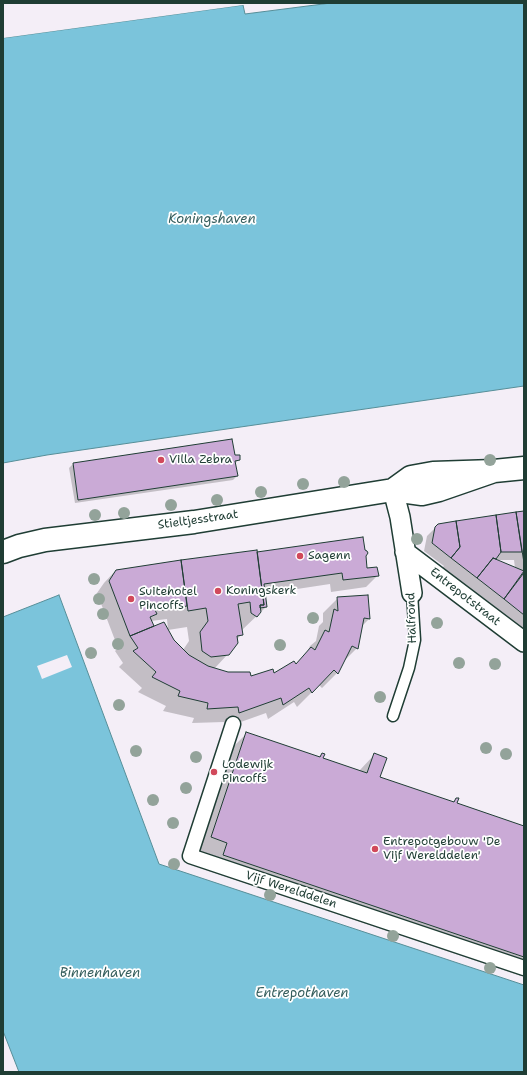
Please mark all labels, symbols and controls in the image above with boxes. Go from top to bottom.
water label: Koningshaven [168,212,256,228]
place label: Villa Zebra [169,453,232,467]
marker: Villa Zebra [156,455,166,465]
street label: Stieltjesstraat [157,507,239,533]
place label: Sagenn [308,549,350,563]
marker: Sagenn [295,551,305,561]
street label: Entrepotstraat [427,565,503,629]
place label: Koningskerk [226,584,296,598]
place label: Suitehotel Pincoffs [139,585,197,613]
marker: Koningskerk [213,586,223,596]
street label: Halfrond [404,592,420,644]
marker: Suitehotel Pincoffs [126,594,136,604]
place label: Lodewijk Pincoffs [222,758,273,786]
marker: Lodewijk Pincoffs [209,767,219,777]
place label: Entrepotgebouw 'De Vijf Werelddelen' [383,835,501,863]
marker: Entrepotgebouw 'De Vijf Werelddelen' [370,844,380,854]
street label: Vijf Werelddelen [244,868,338,912]
water label: Binnenhaven [60,966,140,982]
water label: Entrepothaven [255,986,349,1002]

